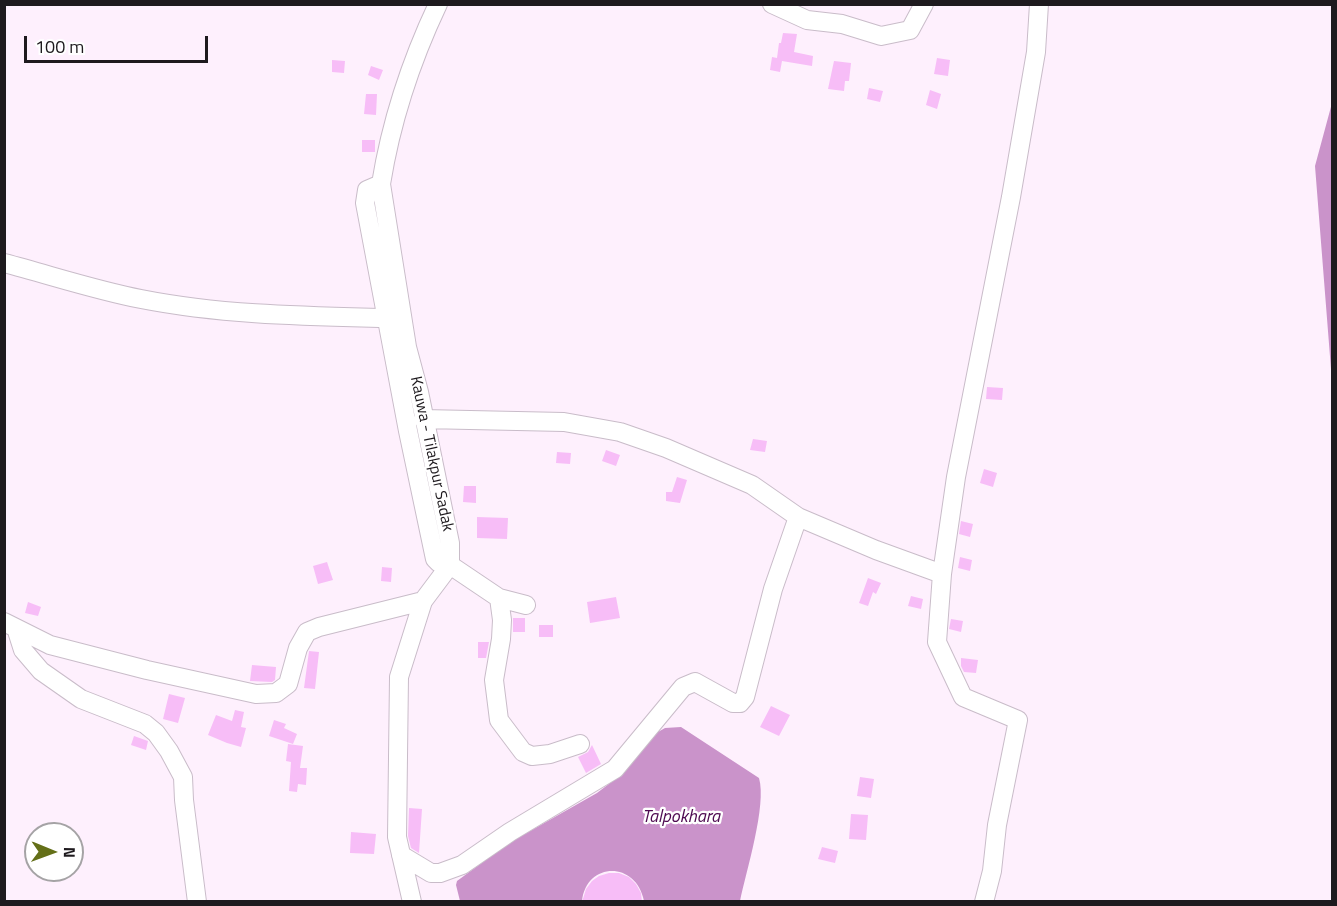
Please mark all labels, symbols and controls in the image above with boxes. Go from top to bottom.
scale bar [27,24,212,62]
text: 100 m [35,33,84,60]
street label: Kauwa - Tilakpur Sadak [405,375,457,533]
water label: Talpokhara [642,807,720,829]
north arrow [24,822,84,882]
text: N [58,847,82,858]

